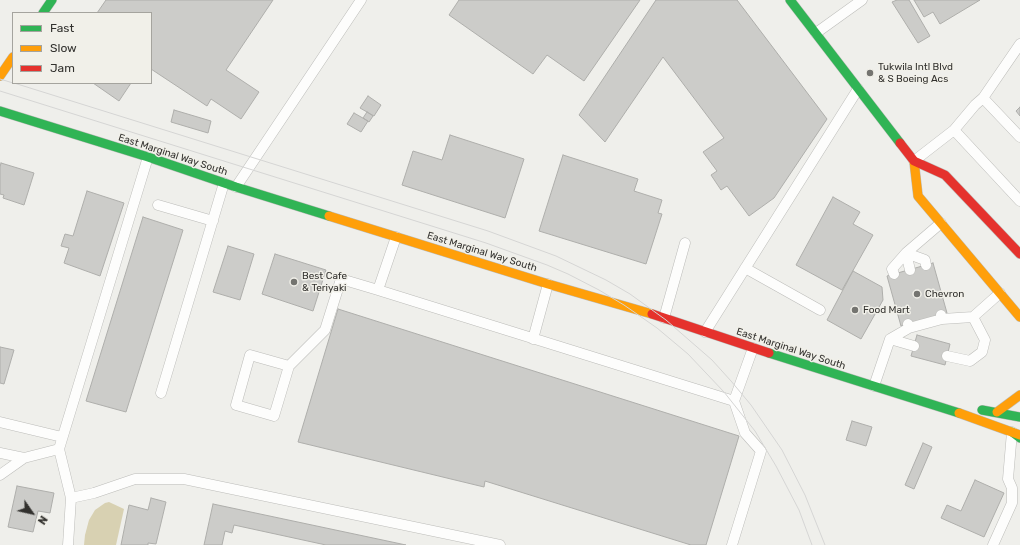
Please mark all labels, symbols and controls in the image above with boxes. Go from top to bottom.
legend [12,12,152,84]
text: Fast [50,21,74,35]
text: Slow [50,41,77,55]
text: Jam [50,61,75,75]
place label: Tukwila Intl Blvd & S Boeing Acs [878,61,953,84]
marker: Tukwila Intl Blvd & S Boeing Acs [865,68,875,78]
street label: East Marginal Way South [117,132,229,178]
street label: East Marginal Way South [426,230,538,274]
place label: Best Cafe & Teriyaki [302,270,347,294]
marker: Best Cafe & Teriyaki [289,277,299,287]
place label: Chevron [925,288,964,300]
marker: Chevron [912,289,922,299]
place label: Food Mart [863,304,910,316]
marker: Food Mart [850,305,860,315]
street label: East Marginal Way South [735,326,847,372]
north arrow [12,493,52,533]
text: N [35,513,50,527]

